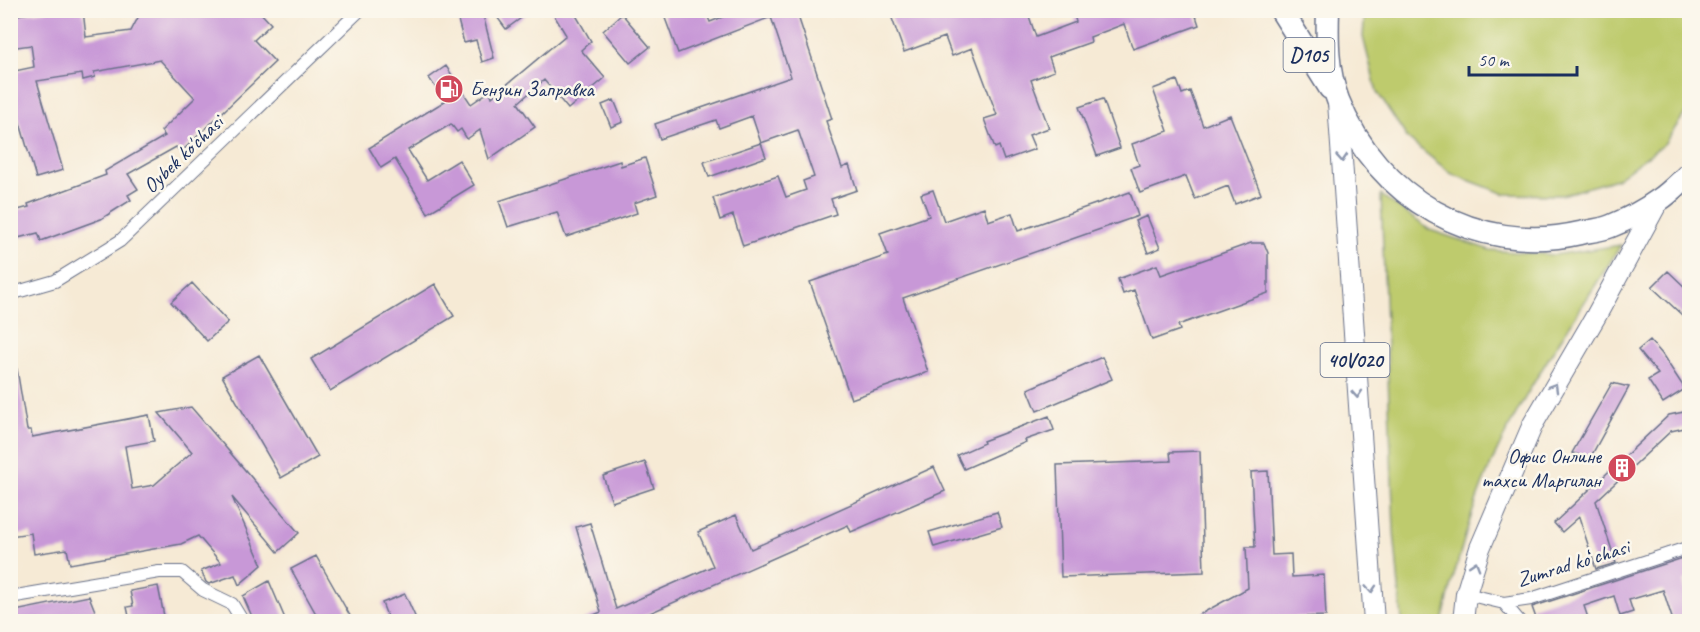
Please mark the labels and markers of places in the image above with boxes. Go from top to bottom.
fuel station icon: Бензин Заправка [433,73,465,105]
place label: Бензин Заправка [470,76,595,102]
place label: Офис Онлине тахси Маргилан [1481,443,1602,493]
building icon: Офис Онлине тахси Маргилан [1606,452,1638,484]

